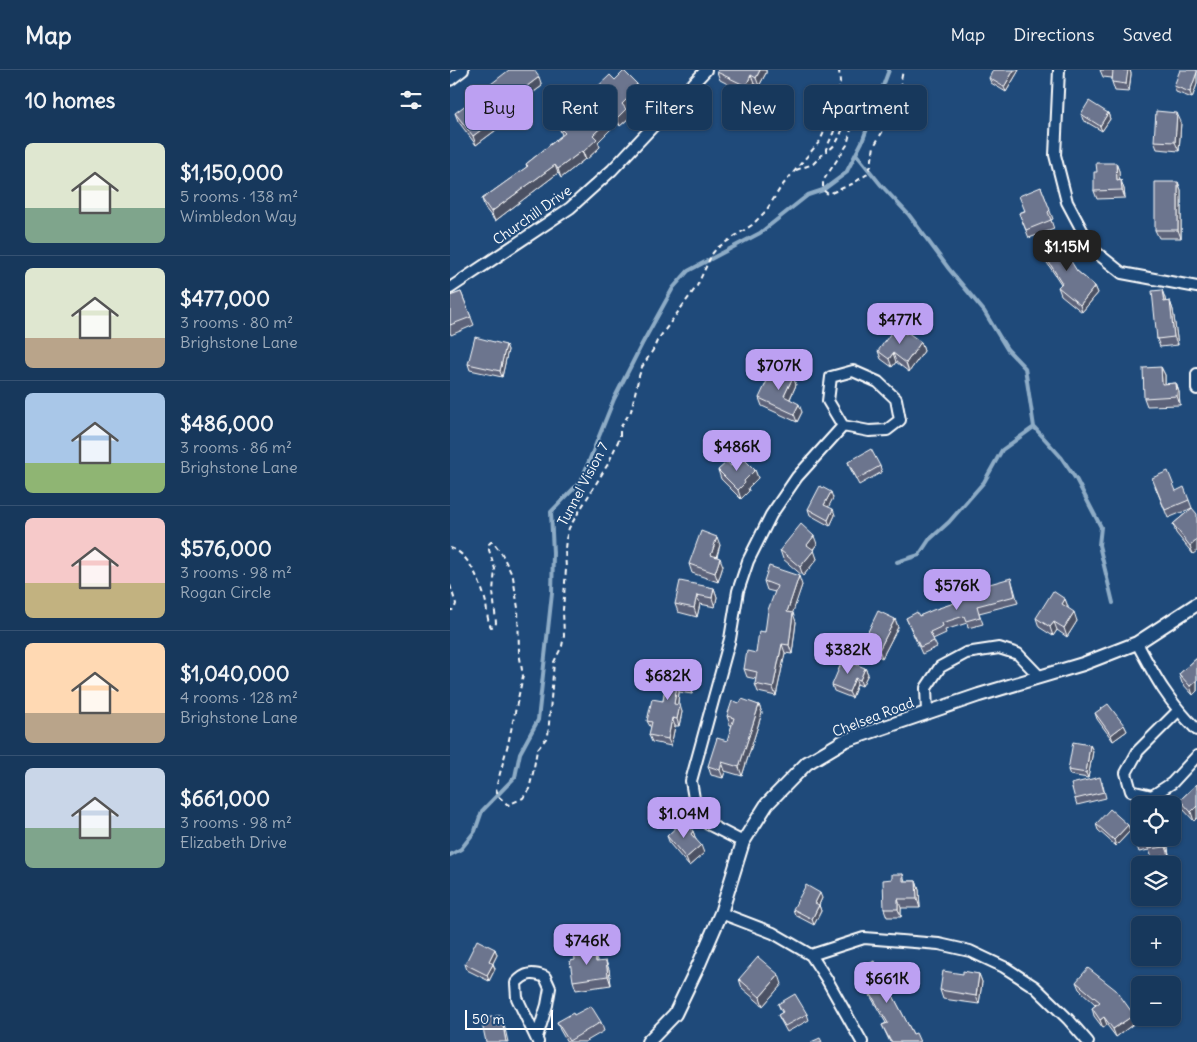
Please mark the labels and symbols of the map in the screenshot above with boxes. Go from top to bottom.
street label: Churchill Drive [489,181,575,249]
pin: $1.15M [1026,230,1108,272]
pin: $477K [865,302,935,345]
pin: $707K [744,348,814,391]
pin: $486K [702,430,772,472]
street label: Tunnel Vision 7 [553,439,613,529]
pin: $576K [922,568,992,611]
pin: $382K [813,632,883,675]
pin: $682K [633,658,703,701]
street label: Chelsea Road [830,693,916,741]
pin: $1.04M [643,796,725,839]
pin: $746K [552,924,622,966]
pin: $661K [852,962,922,1004]
scale bar [465,1007,552,1030]

